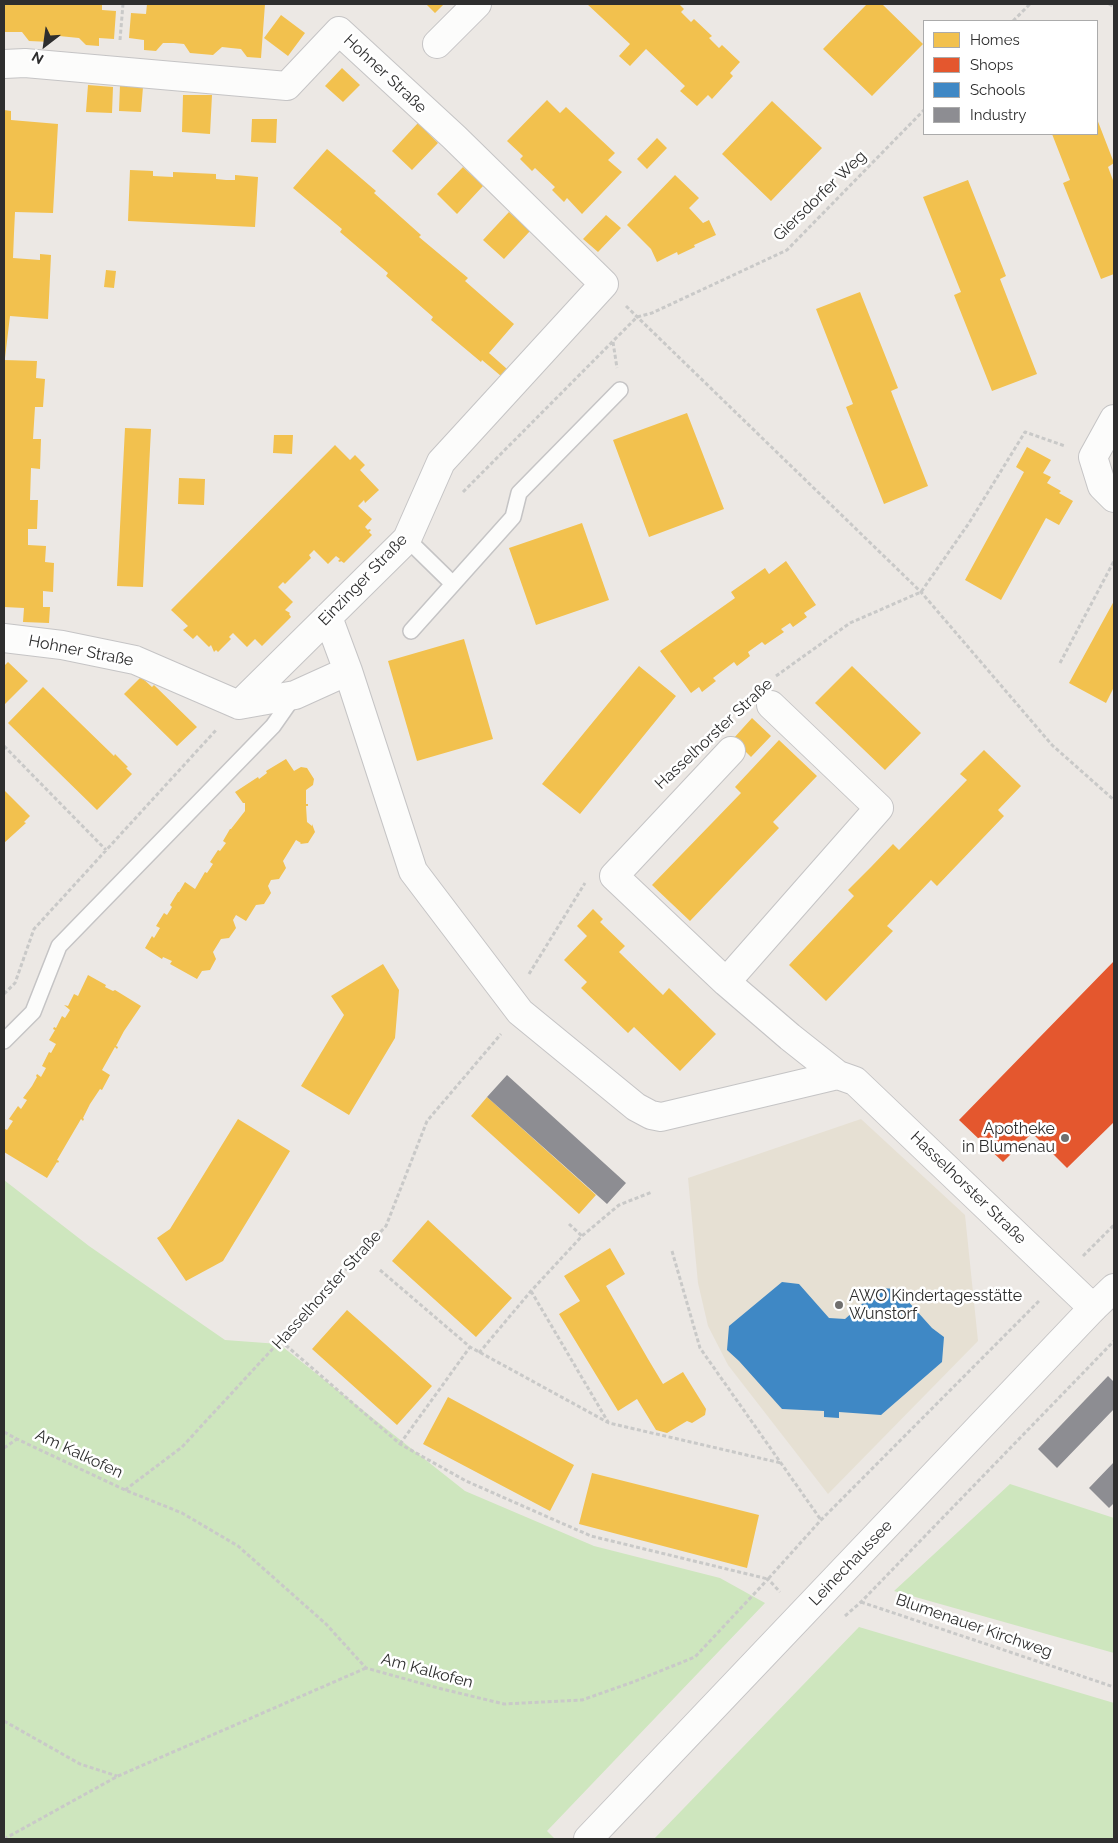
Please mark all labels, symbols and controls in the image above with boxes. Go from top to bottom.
north arrow [20,20,70,70]
legend [923,20,1098,135]
street label: Hohner Straße [340,31,430,117]
text: Homes [970,31,1020,49]
text: N [29,48,46,68]
text: Shops [970,56,1013,74]
text: Schools [970,81,1025,99]
text: Industry [970,106,1026,124]
street label: Giersdorfer Weg [770,147,870,245]
street label: Einzinger Straße [315,530,411,630]
street label: Hohner Straße [27,631,135,671]
street label: Hasselhorster Straße [651,675,777,793]
place label: Apotheke in Blumenau [962,1119,1055,1157]
street label: Hasselhorster Straße [906,1128,1030,1248]
marker: Apotheke in Blumenau [1059,1132,1071,1144]
street label: Hasselhorster Straße [268,1227,386,1353]
place label: AWO Kindertagesstätte Wunstorf [849,1286,1022,1324]
marker: AWO Kindertagesstätte Wunstorf [833,1299,845,1311]
street label: Am Kalkofen [32,1425,126,1483]
street label: Leinechaussee [805,1516,897,1610]
street label: Blumenauer Kirchweg [893,1590,1055,1662]
street label: Am Kalkofen [379,1650,475,1692]

